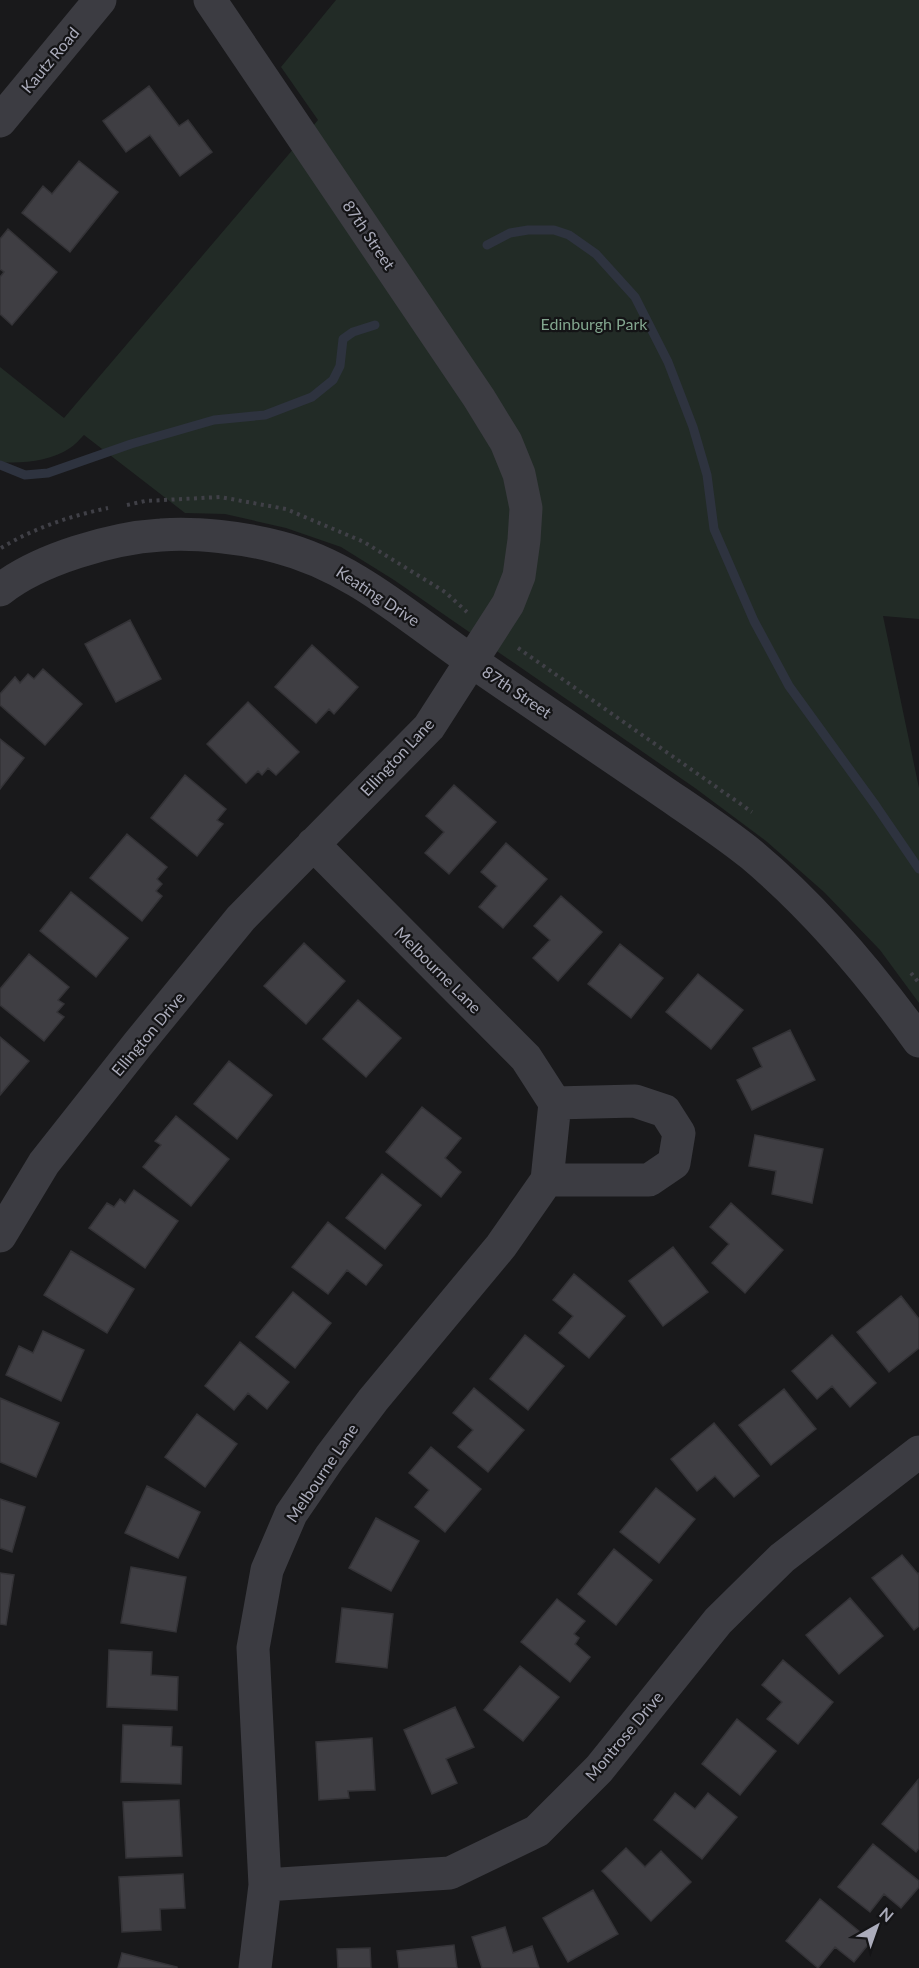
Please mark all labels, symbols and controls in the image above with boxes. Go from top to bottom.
street label: Kautz Road [17,23,83,96]
street label: 87th Street [339,196,400,273]
park label: Edinburgh Park [541,314,648,333]
street label: Keating Drive [333,562,424,630]
street label: 87th Street [479,661,556,722]
street label: Ellington Lane [356,714,437,799]
street label: Melbourne Lane [391,922,486,1017]
street label: Ellington Drive [107,988,188,1080]
street label: Melbourne Lane [282,1420,362,1526]
street label: Montrose Drive [581,1687,666,1784]
north arrow [847,1896,907,1956]
text: N [876,1903,898,1925]

